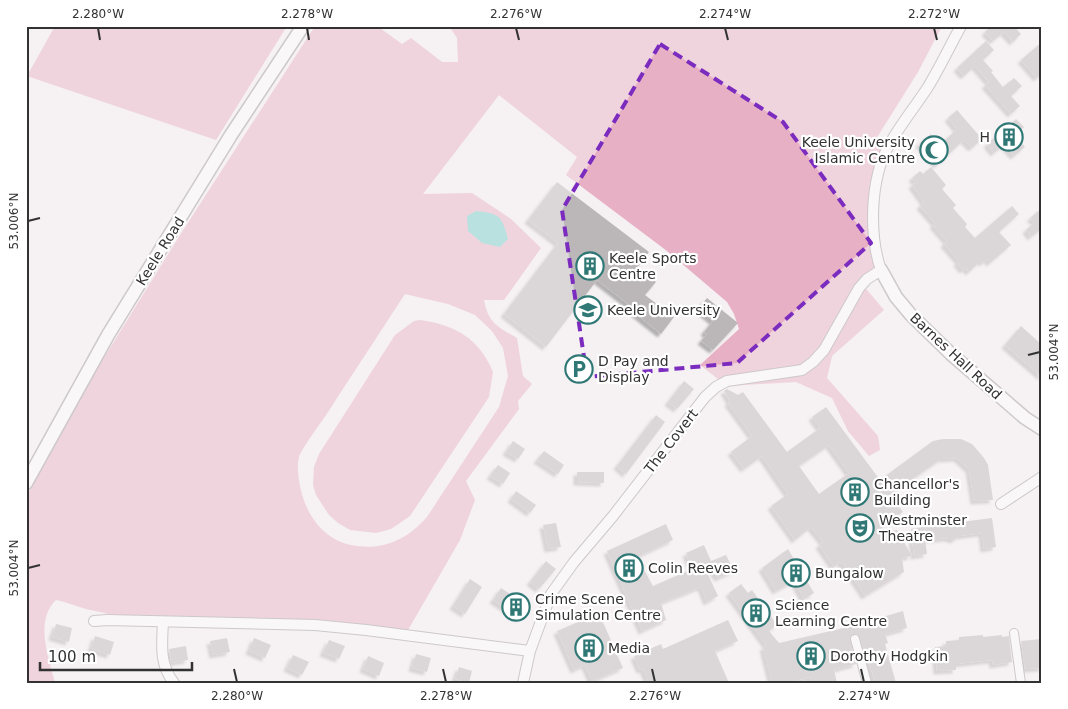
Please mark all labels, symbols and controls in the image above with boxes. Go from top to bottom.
text: 2.280°W [72,7,124,21]
text: 2.278°W [281,7,333,21]
text: 2.276°W [490,7,542,21]
text: 2.274°W [699,7,751,21]
text: 2.272°W [908,7,960,21]
building icon: H [994,122,1024,152]
place label: H [979,129,990,145]
place label: Keele University Islamic Centre [802,134,915,166]
mosque icon: Keele University Islamic Centre [919,135,949,165]
text: 53.006°N [7,193,21,249]
street label: Keele Road [133,214,187,288]
place label: Keele Sports Centre [609,250,697,282]
building icon: Keele Sports Centre [575,251,605,281]
school or university icon: Keele University [573,295,603,325]
place label: Keele University [607,302,720,318]
street label: Barnes Hall Road [907,309,1005,403]
text: 53.004°N [1047,324,1061,380]
place label: D Pay and Display [598,353,669,385]
parking icon: D Pay and Display [564,354,594,384]
street label: The Covert [640,405,701,477]
place label: Chancellor's Building [874,476,960,508]
building icon: Chancellor's Building [840,477,870,507]
place label: Westminster Theatre [878,512,967,544]
theatre icon: Westminster Theatre [845,513,875,543]
text: 53.004°N [7,540,21,596]
building icon: Colin Reeves [614,553,644,583]
building icon: Bungalow [781,558,811,588]
place label: Colin Reeves [648,560,738,576]
place label: Bungalow [815,565,884,581]
place label: Crime Scene Simulation Centre [535,591,661,623]
building icon: Crime Scene Simulation Centre [501,592,531,622]
place label: Science Learning Centre [775,597,887,629]
building icon: Science Learning Centre [741,598,771,628]
building icon: Media [574,633,604,663]
scale bar [40,639,192,671]
place label: Media [608,640,650,656]
building icon: Dorothy Hodgkin [796,641,826,671]
text: 100 m [48,648,96,666]
place label: Dorothy Hodgkin [830,648,948,664]
text: 2.280°W [211,689,263,703]
text: 2.278°W [420,689,472,703]
text: 2.276°W [629,689,681,703]
text: 2.274°W [838,689,890,703]

